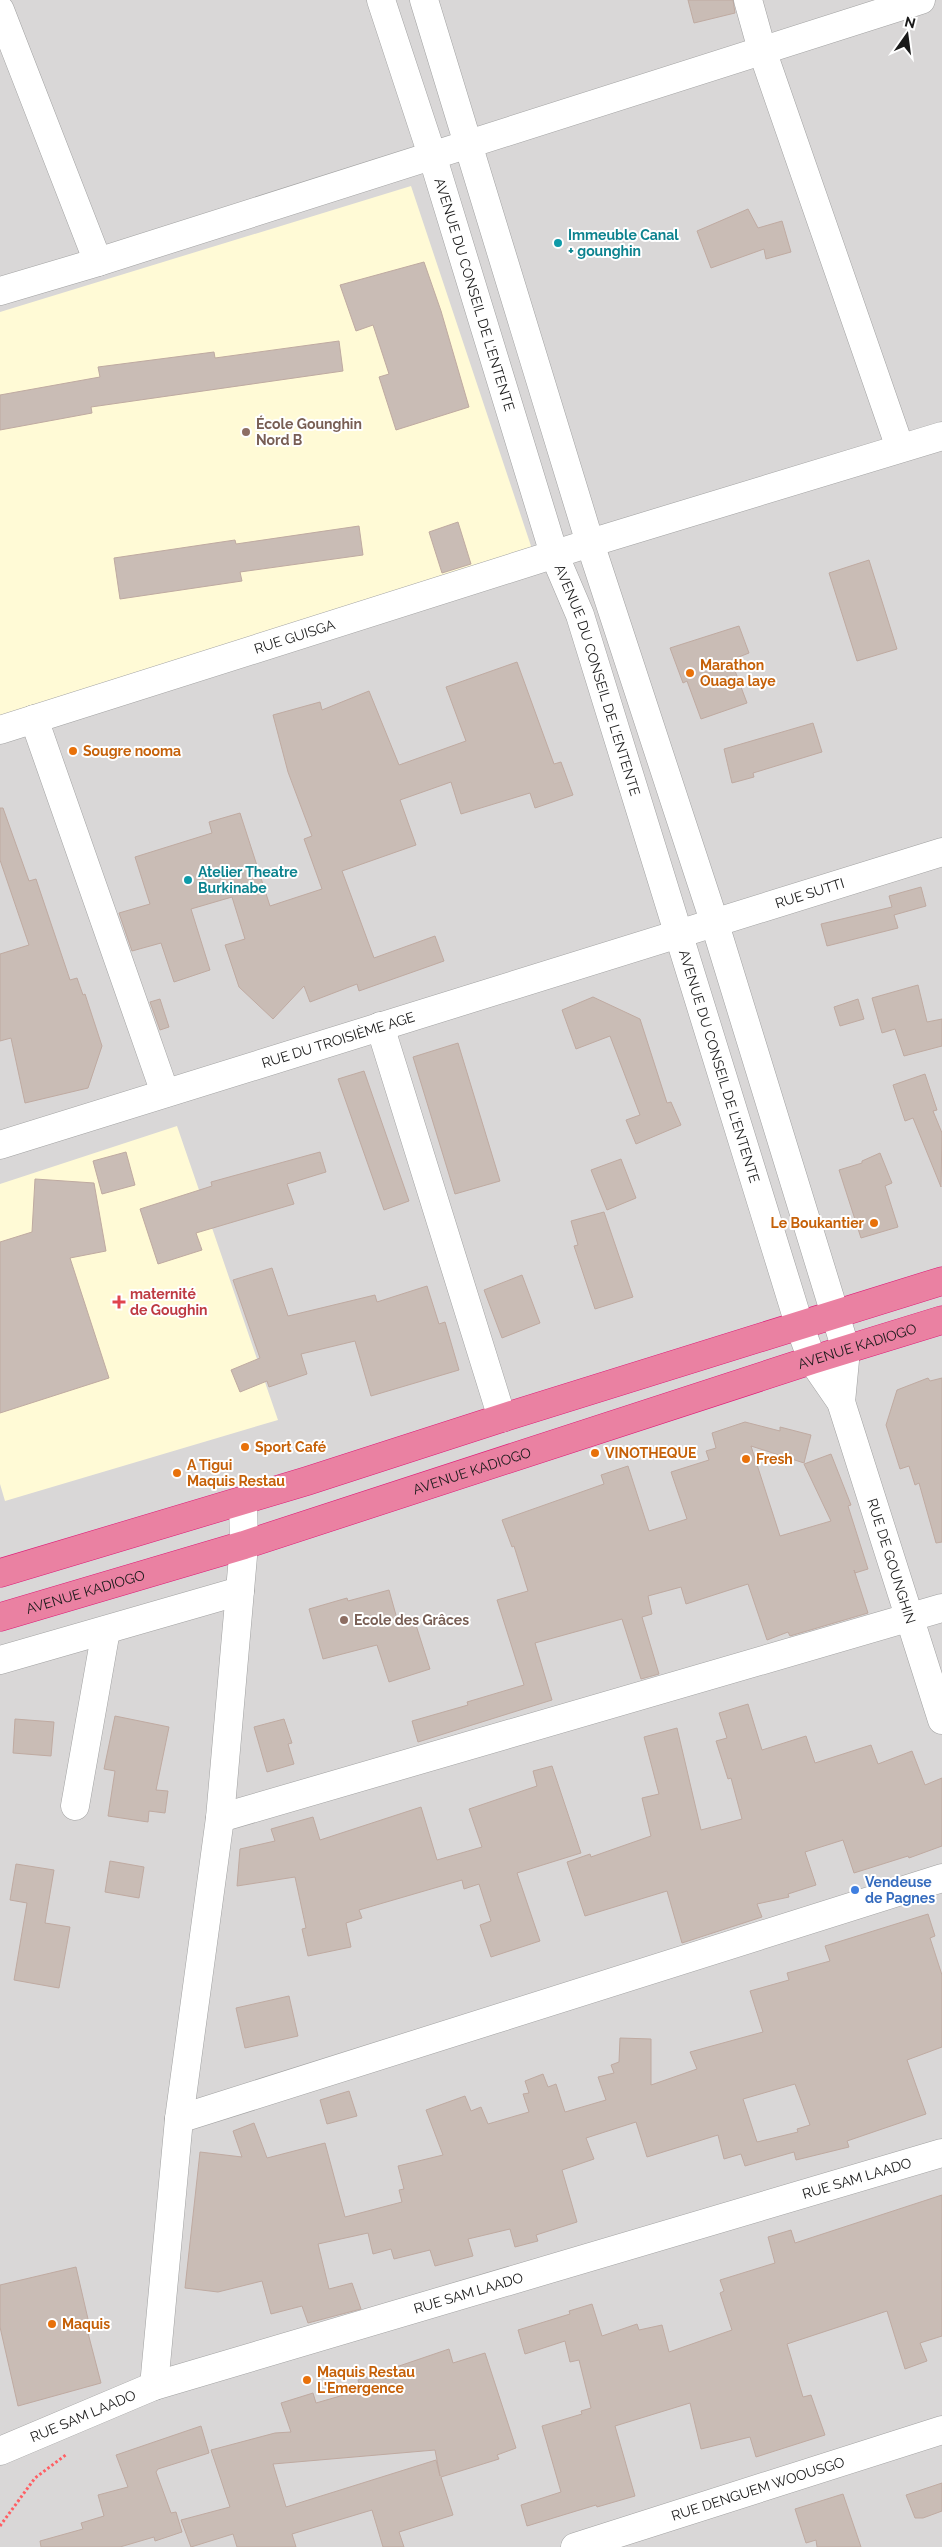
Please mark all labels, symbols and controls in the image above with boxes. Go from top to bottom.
north arrow [882,10,932,60]
text: N [903,13,917,31]
street label: AVENUE DU CONSEIL DE L'ENTENTE [431,176,518,413]
place label: Immeuble Canal + gounghin [568,227,679,259]
marker: Immeuble Canal + gounghin [552,237,564,249]
place label: École Gounghin Nord B [256,415,362,448]
marker: École Gounghin Nord B [240,426,252,438]
street label: AVENUE DU CONSEIL DE L'ENTENTE [551,562,643,798]
street label: RUE GUISGA [252,616,337,657]
place label: Marathon Ouaga laye [700,657,776,689]
marker: Marathon Ouaga laye [684,667,696,679]
place label: Sougre nooma [83,743,181,759]
marker: Sougre nooma [67,745,79,757]
place label: Atelier Theatre Burkinabe [198,864,298,896]
marker: Atelier Theatre Burkinabe [182,874,194,886]
street label: RUE SUTTI [773,875,846,911]
street label: AVENUE DU CONSEIL DE L'ENTENTE [676,948,763,1185]
street label: RUE DU TROISIÈME AGE [260,1009,417,1071]
place label: Le Boukantier [771,1215,865,1231]
marker: Le Boukantier [868,1217,880,1229]
place label: maternité de Goughin [130,1286,207,1318]
marker: maternité de Goughin [112,1295,126,1309]
street label: AVENUE KADIOGO [796,1320,918,1372]
place label: Sport Café [255,1439,327,1455]
marker: Sport Café [239,1441,251,1453]
street label: AVENUE KADIOGO [411,1444,533,1497]
place label: VINOTHEQUE [605,1445,696,1461]
marker: VINOTHEQUE [589,1447,601,1459]
place label: Fresh [756,1451,793,1467]
marker: Fresh [740,1453,752,1465]
place label: A Tigui Maquis Restau [187,1457,285,1489]
marker: A Tigui Maquis Restau [171,1467,183,1479]
street label: RUE DE GOUNGHIN [864,1496,919,1626]
street label: AVENUE KADIOGO [24,1567,147,1617]
place label: Ecole des Grâces [354,1612,469,1628]
marker: Ecole des Grâces [338,1614,350,1626]
place label: Vendeuse de Pagnes [865,1874,935,1906]
marker: Vendeuse de Pagnes [849,1884,861,1896]
street label: RUE SAM LAADO [800,2154,913,2202]
street label: RUE SAM LAADO [412,2269,525,2317]
place label: Maquis [62,2316,110,2332]
marker: Maquis [46,2318,58,2330]
place label: Maquis Restau L'Emergence [317,2364,415,2396]
marker: Maquis Restau L'Emergence [301,2374,313,2386]
street label: RUE SAM LAADO [28,2387,138,2445]
street label: RUE DENGUEM WOOUSGO [669,2454,846,2524]

